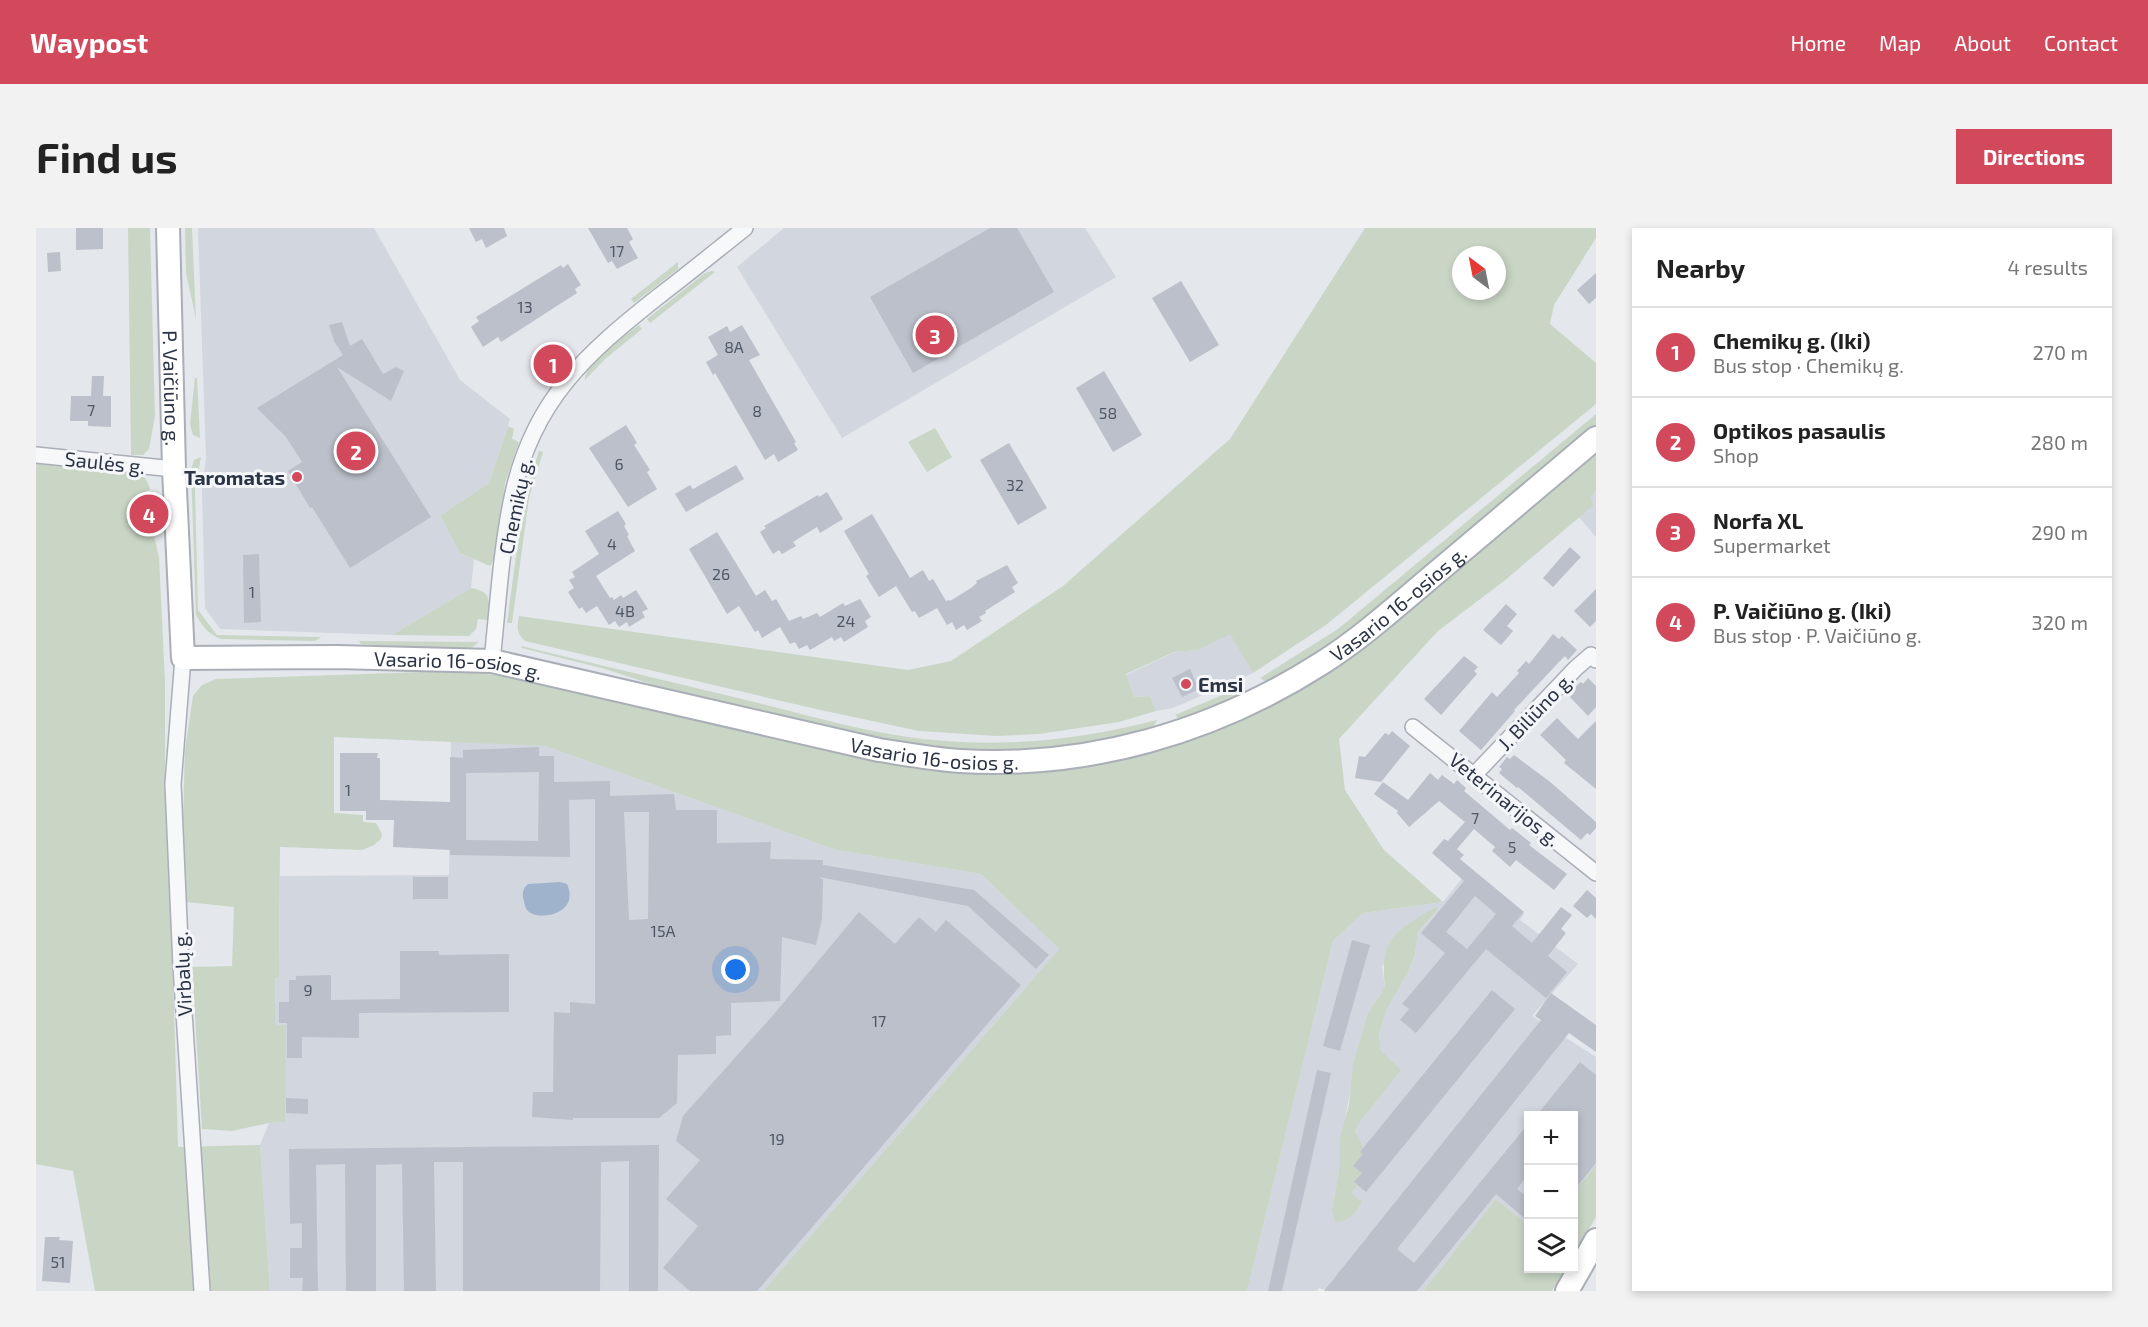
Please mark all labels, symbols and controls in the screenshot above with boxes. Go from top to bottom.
text: Waypost [30,25,148,59]
text: Home [1790,30,1846,55]
text: Map [1879,30,1921,55]
text: About [1954,30,2011,55]
text: Contact [2044,30,2118,55]
button: Directions [1956,129,2112,184]
text: Find us [36,131,178,181]
house number: 17 [610,241,624,260]
north arrow [1452,246,1506,300]
text: Nearby [1656,252,1745,283]
text: 4 results [2008,255,2088,279]
house number: 13 [517,297,533,316]
pin: 3 [916,312,954,358]
text: Chemikų g. (Iki) [1713,327,1870,353]
street label: P. Vaičiūno g. [159,330,185,446]
house number: 8A [724,337,744,356]
text: 1 [1671,340,1680,364]
text: 270 m [2032,340,2088,364]
pin: 1 [534,342,572,386]
text: Bus stop · Chemikų g. [1713,353,1904,377]
house number: 7 [87,400,95,419]
house number: 8 [752,401,762,420]
house number: 58 [1099,403,1117,422]
text: Optikos pasaulis [1713,417,1886,443]
pin: 2 [336,428,376,474]
text: 2 [1670,430,1681,454]
text: 280 m [2031,430,2088,454]
text: Shop [1713,443,1759,467]
street label: Saulės g. [64,446,146,478]
house number: 6 [614,454,624,473]
street label: Chemikų g. [493,456,537,556]
place label: Taromatas [184,465,285,489]
marker: Taromatas [290,470,304,484]
house number: 32 [1006,475,1024,494]
pin: 4 [130,492,168,536]
text: Norfa XL [1713,507,1803,533]
text: 3 [1670,520,1681,544]
text: 290 m [2031,520,2088,544]
text: Supermarket [1713,533,1831,557]
house number: 4 [607,534,617,553]
street label: Vasario 16-osios g. [1325,541,1471,666]
house number: 26 [712,564,730,583]
house number: 1 [249,582,255,601]
text: P. Vaičiūno g. (Iki) [1713,597,1891,623]
house number: 4B [615,601,635,620]
text: 4 [1669,610,1682,634]
text: 320 m [2032,610,2088,634]
house number: 24 [837,611,856,630]
text: Bus stop · P. Vaičiūno g. [1713,623,1921,647]
street label: Vasario 16-osios g. [374,646,545,684]
street label: J. Biliūno g. [1492,667,1578,755]
place label: Emsi [1198,672,1243,696]
marker: Emsi [1179,677,1193,691]
street label: Vasario 16-osios g. [848,732,1019,774]
street label: Veterinarijos g. [1445,747,1565,851]
house number: 1 [345,780,351,799]
house number: 7 [1471,808,1479,827]
house number: 5 [1508,837,1516,856]
house number: 15A [651,921,675,940]
street label: Virbalų g. [168,931,196,1017]
your location [721,955,750,984]
house number: 9 [303,980,313,999]
house number: 17 [872,1011,886,1030]
map controls [1524,1111,1578,1273]
button: + [1524,1111,1578,1165]
house number: 19 [769,1129,785,1148]
button: − [1524,1165,1578,1219]
button: layers [1524,1219,1578,1273]
house number: 51 [51,1252,65,1271]

